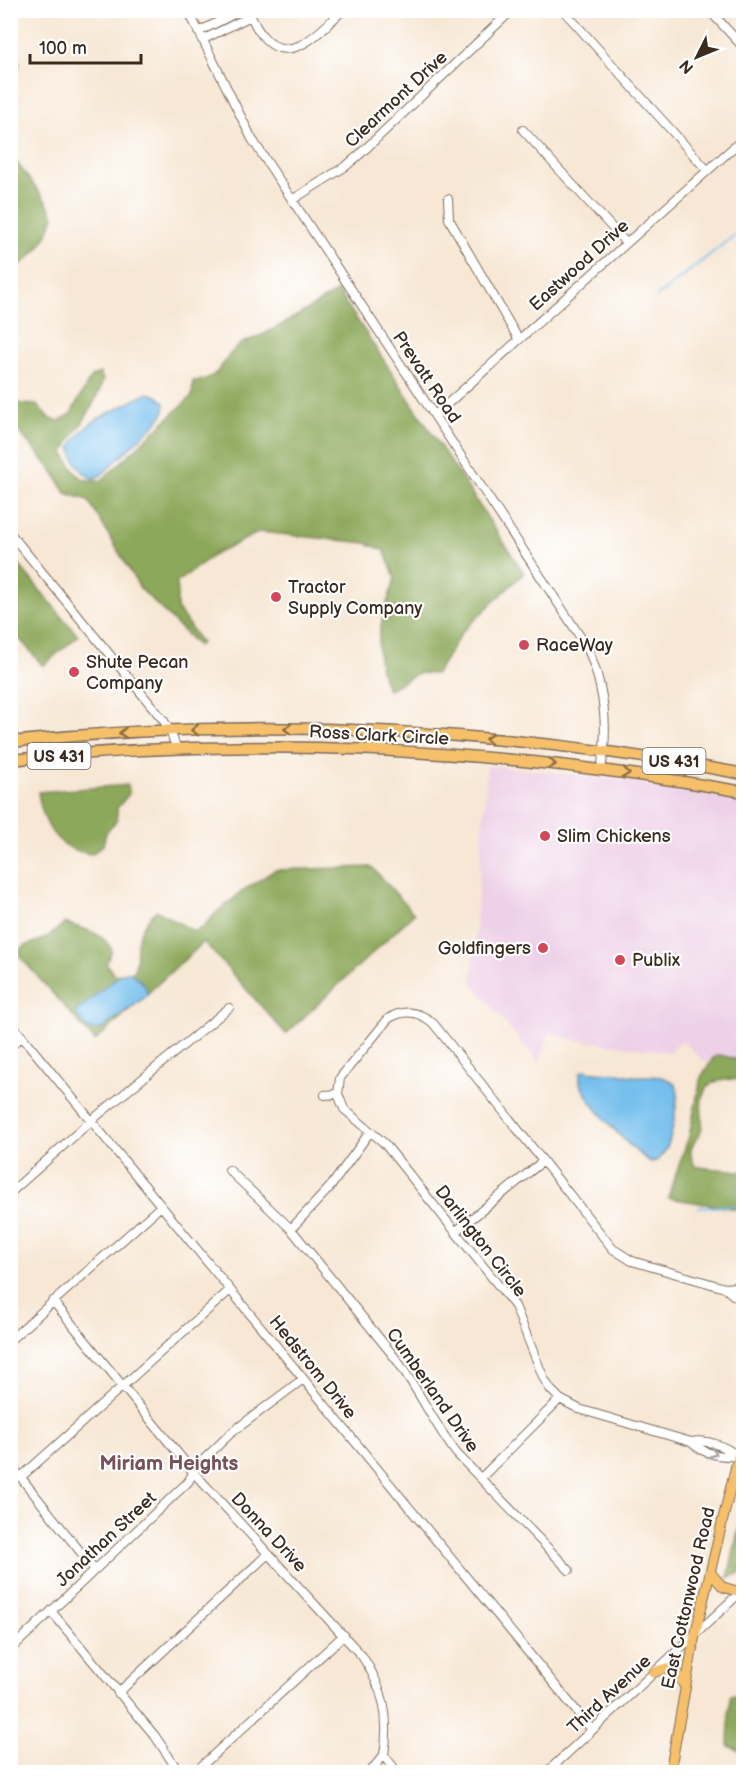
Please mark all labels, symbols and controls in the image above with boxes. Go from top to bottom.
scale bar [30,27,141,65]
north arrow [667,27,727,87]
text: 100 m [39,38,87,59]
street label: Clearmont Drive [341,46,452,152]
text: N [676,55,698,77]
street label: Eastwood Drive [525,215,634,315]
street label: Prevatt Road [388,327,465,427]
place label: Tractor Supply Company [288,577,423,619]
marker: Tractor Supply Company [269,590,283,604]
place label: RaceWay [536,635,614,656]
marker: RaceWay [517,638,531,652]
place label: Shute Pecan Company [86,652,189,694]
marker: Shute Pecan Company [67,665,81,679]
street label: Ross Clark Circle [308,721,450,750]
one-way arrow [283,723,292,735]
one-way arrow [191,724,200,736]
one-way arrow [119,726,128,739]
one-way arrow [484,732,493,745]
road number: US 431 [28,743,90,769]
road number: US 431 [642,748,706,774]
one-way arrow [547,757,556,770]
one-way arrow [621,766,630,778]
place label: Slim Chickens [557,826,671,847]
marker: Slim Chickens [538,829,552,843]
place label: Goldfingers [438,938,531,959]
marker: Goldfingers [536,941,550,955]
place label: Publix [632,950,681,971]
marker: Publix [613,953,627,967]
street label: Darlington Circle [431,1181,531,1302]
street label: Hedstrom Drive [264,1311,361,1424]
street label: Cumberland Drive [382,1324,484,1457]
one-way arrow [707,1446,718,1459]
district label: Miriam Heights [100,1452,239,1476]
street label: Jonathan Street [52,1487,161,1591]
street label: Donna Drive [227,1488,311,1577]
street label: East Cottonwood Road [657,1505,720,1691]
street label: Third Avenue [563,1650,656,1738]

